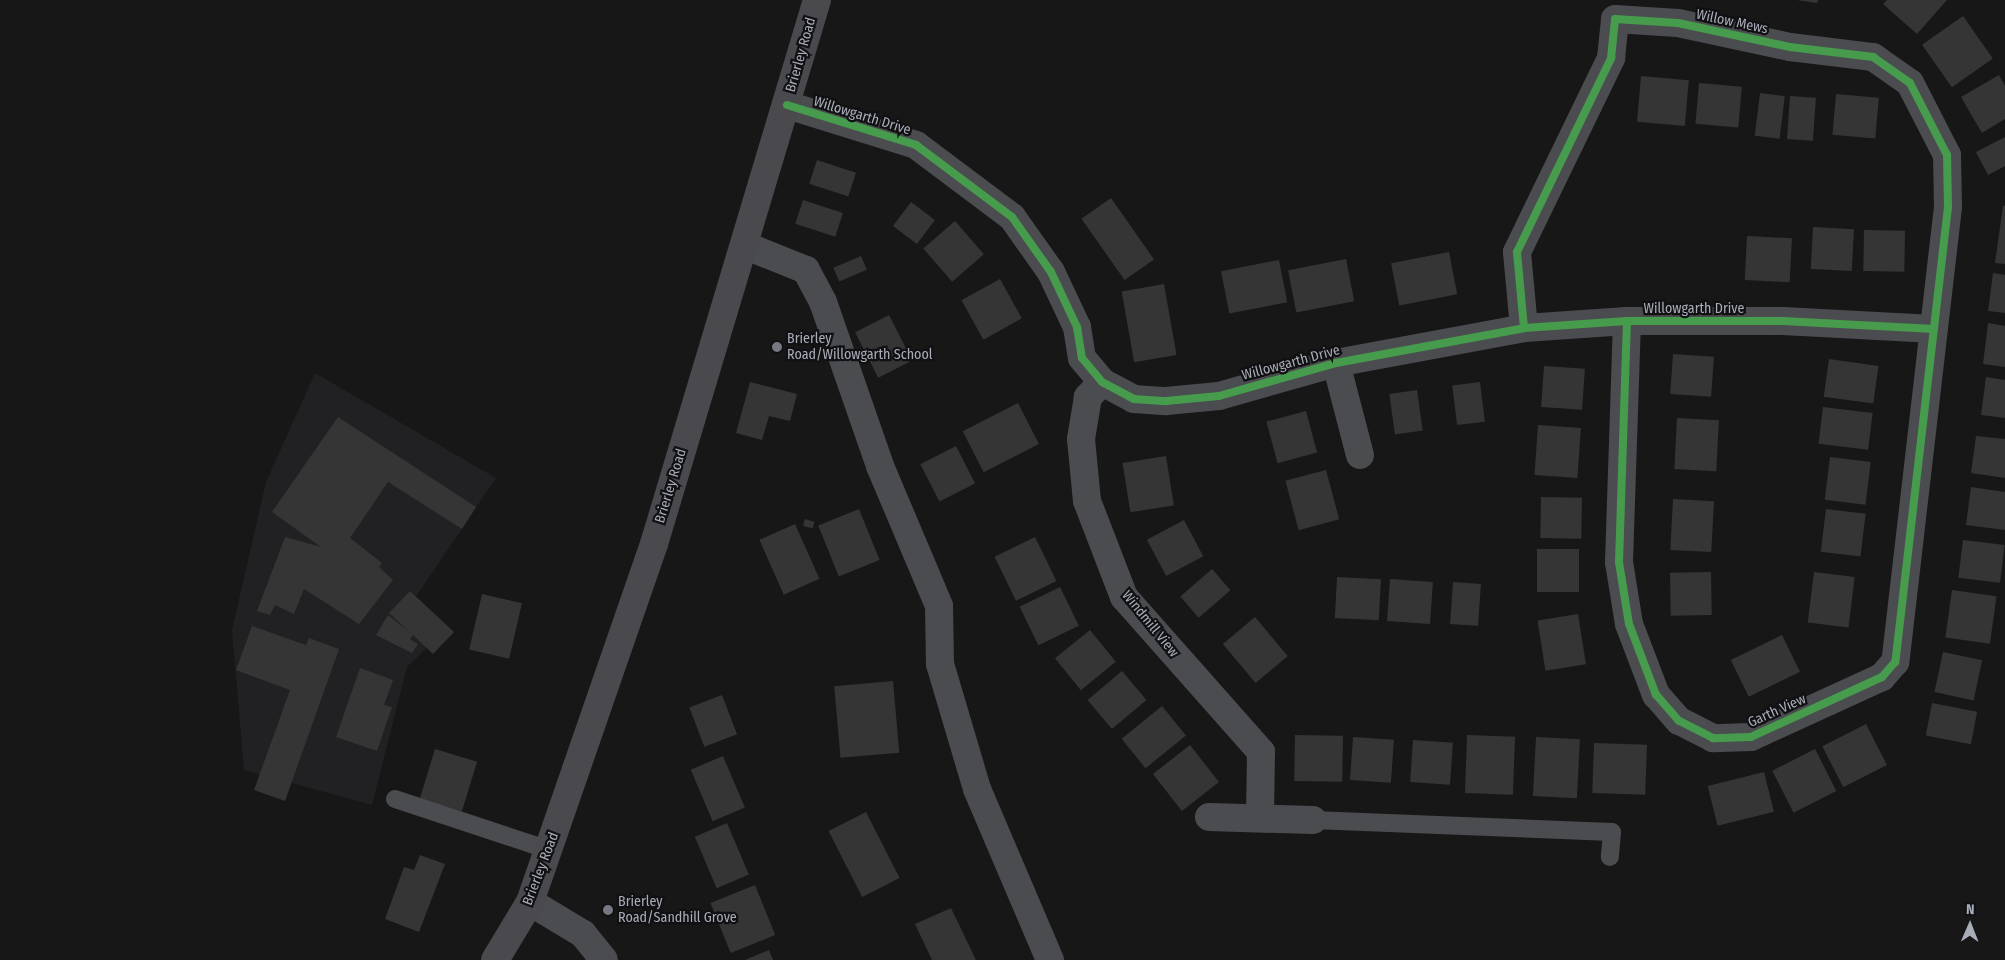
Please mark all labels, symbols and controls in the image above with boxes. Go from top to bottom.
street label: Willow Mews [1694,6,1770,38]
street label: Brierley Road [782,16,820,94]
street label: Willowgarth Drive [811,93,913,139]
street label: Willowgarth Drive [1644,301,1744,317]
place label: Brierley Road/Willowgarth School [787,331,932,364]
marker: Brierley Road/Willowgarth School [771,341,783,353]
street label: Willowgarth Drive [1240,342,1342,384]
street label: Brierley Road [652,447,690,525]
street label: Windmill View [1118,587,1182,661]
street label: Garth View [1745,691,1809,731]
street label: Brierley Road [519,830,563,908]
place label: Brierley Road/Sandhill Grove [618,894,737,926]
north arrow [1945,900,1995,950]
text: N [1966,901,1975,918]
marker: Brierley Road/Sandhill Grove [602,904,614,916]

